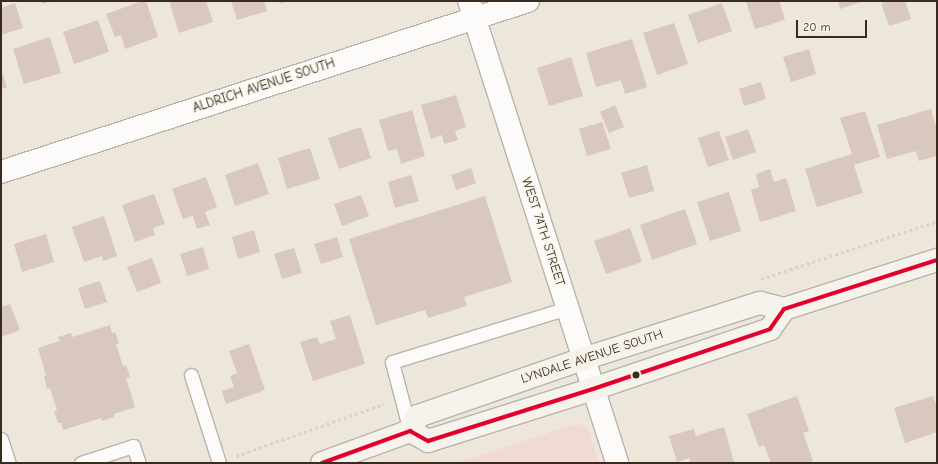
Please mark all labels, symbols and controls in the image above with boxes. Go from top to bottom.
scale bar [798,12,869,38]
text: 20 m [803,20,831,34]
street label: ALDRICH AVENUE SOUTH [191,56,337,116]
street label: WEST 74TH STREET [518,176,568,288]
street label: LYNDALE AVENUE SOUTH [519,327,665,387]
unlabelled marker [631,370,641,380]

